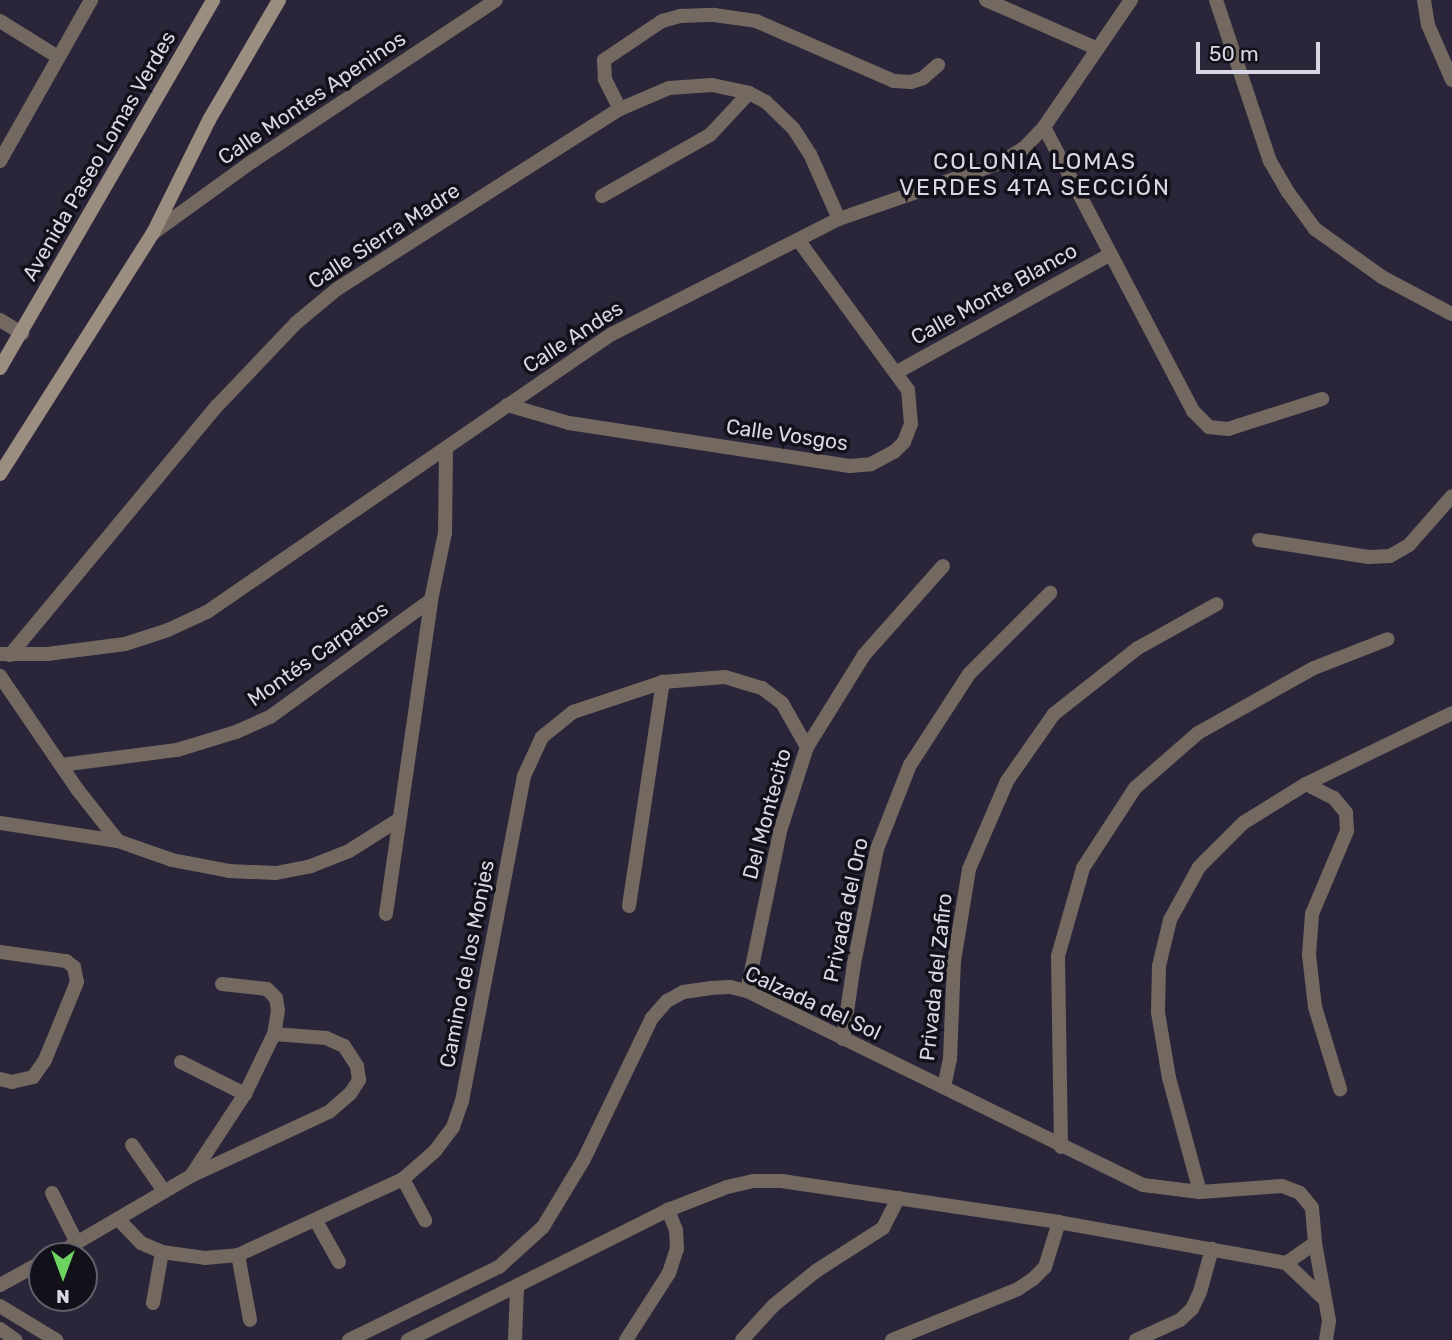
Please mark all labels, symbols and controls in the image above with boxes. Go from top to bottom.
street label: Avenida Paseo Lomas Verdes [17,26,181,286]
street label: Calle Montes Apeninos [213,26,411,170]
scale bar [1200,28,1324,72]
text: 50 m [1209,41,1259,66]
district label: COLONIA LOMAS VERDES 4TA SECCIÓN [901,147,1169,201]
street label: Calle Sierra Madre [304,178,464,294]
street label: Calle Monte Blanco [906,238,1082,350]
street label: Calle Andes [518,295,628,379]
street label: Calle Vosgos [724,414,850,456]
street label: Montés Carpatos [243,596,393,712]
street label: Del Montecito [737,746,797,882]
street label: Privada del Oro [818,835,874,985]
street label: Camino de los Monjes [435,858,499,1070]
street label: Privada del Zafiro [915,892,957,1062]
street label: Calzada del Sol [741,961,885,1045]
north arrow [28,1242,98,1312]
text: N [56,1285,70,1308]

